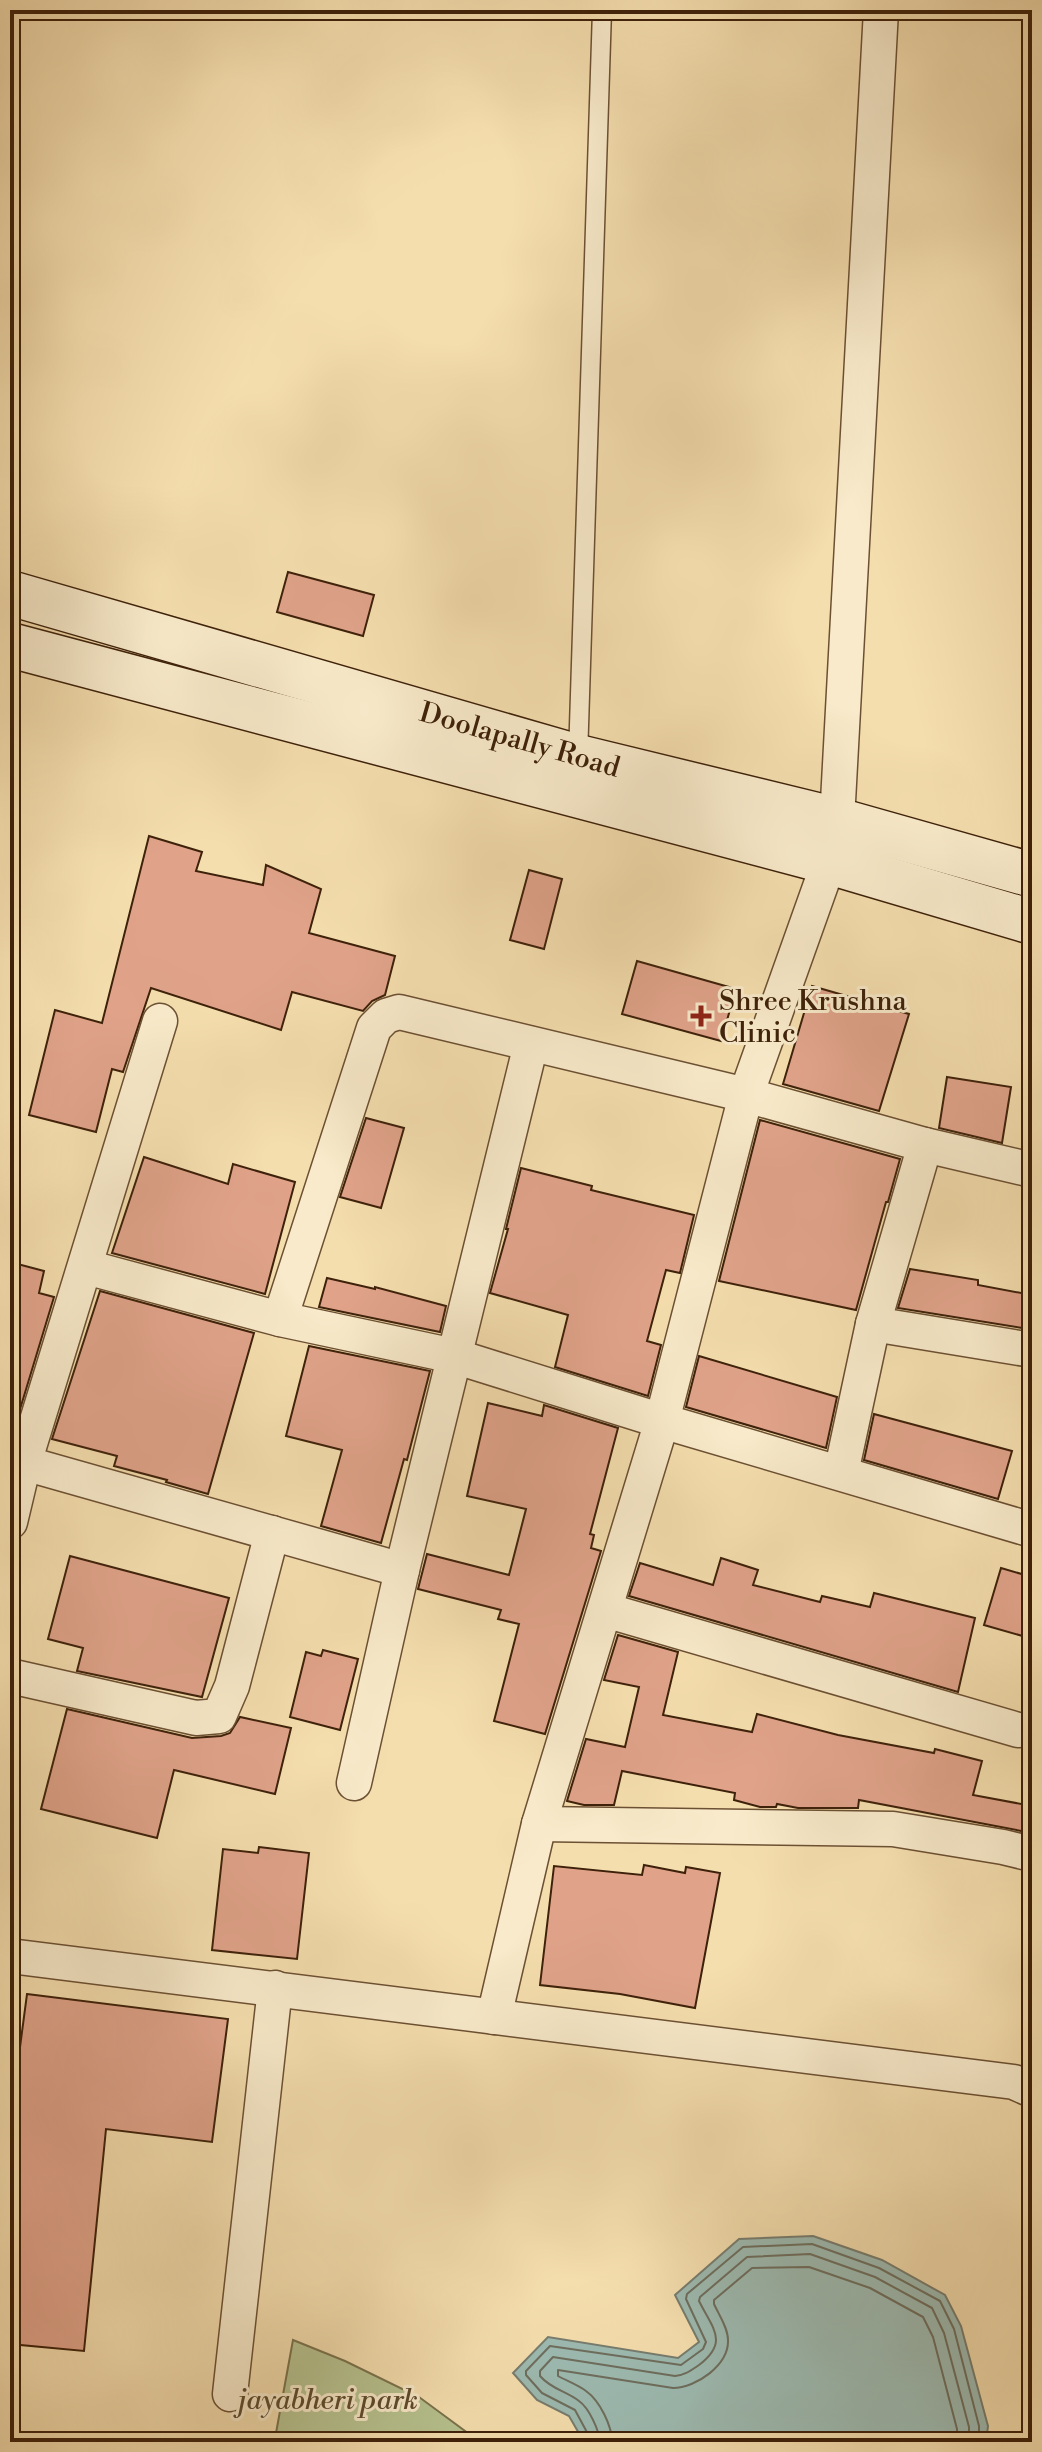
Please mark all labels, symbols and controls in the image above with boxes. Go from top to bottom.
street label: Doolapally Road [415,695,624,786]
place label: Shree Krushna Clinic [719,984,908,1051]
marker: Shree Krushna Clinic [690,1005,712,1027]
park label: jayabheri park [233,2383,418,2418]

